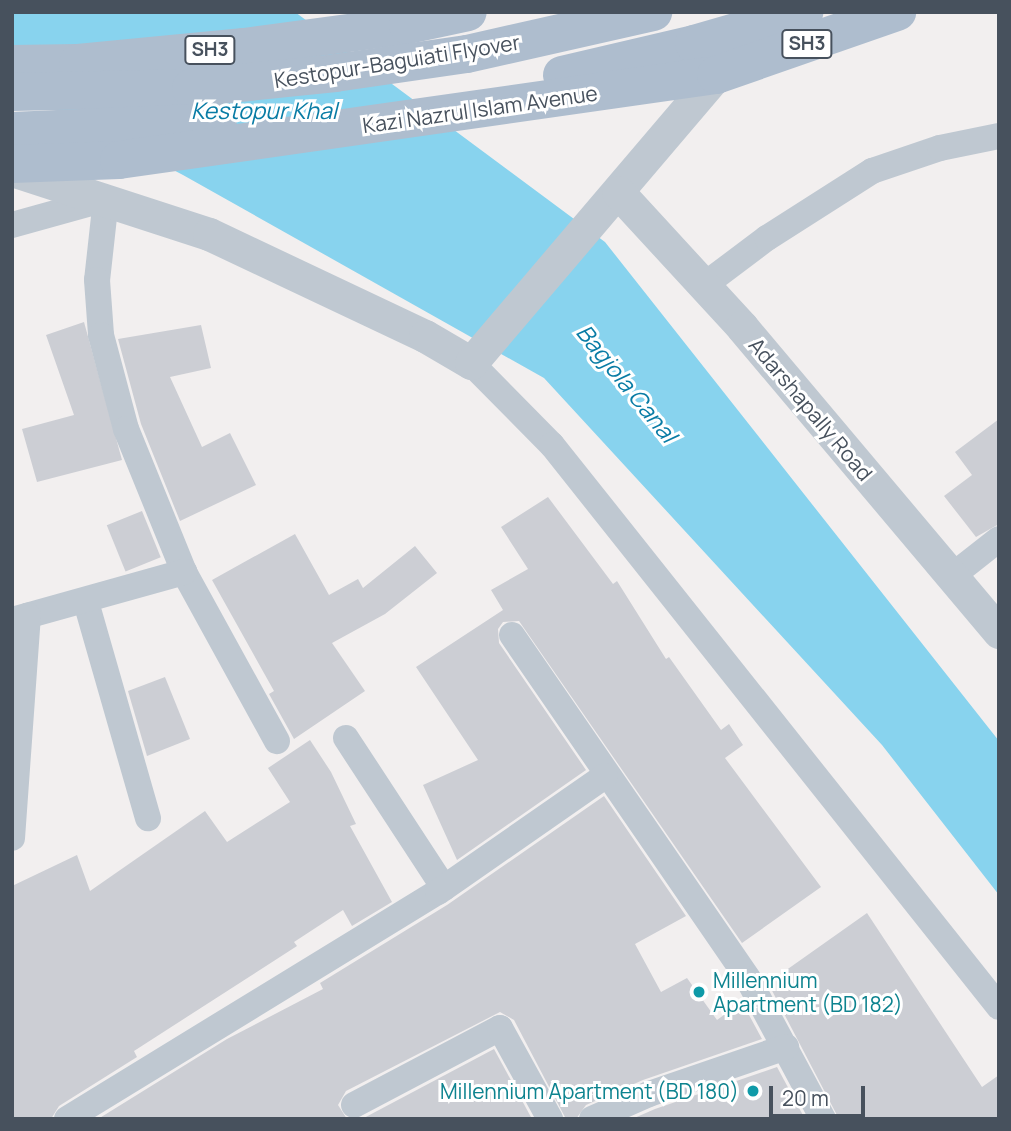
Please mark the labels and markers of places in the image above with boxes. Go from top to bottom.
place label: Millennium Apartment (BD 182) [713,967,903,1017]
marker: Millennium Apartment (BD 182) [691,984,707,1000]
place label: Millennium Apartment (BD 180) [440,1078,739,1104]
marker: Millennium Apartment (BD 180) [745,1083,761,1099]

